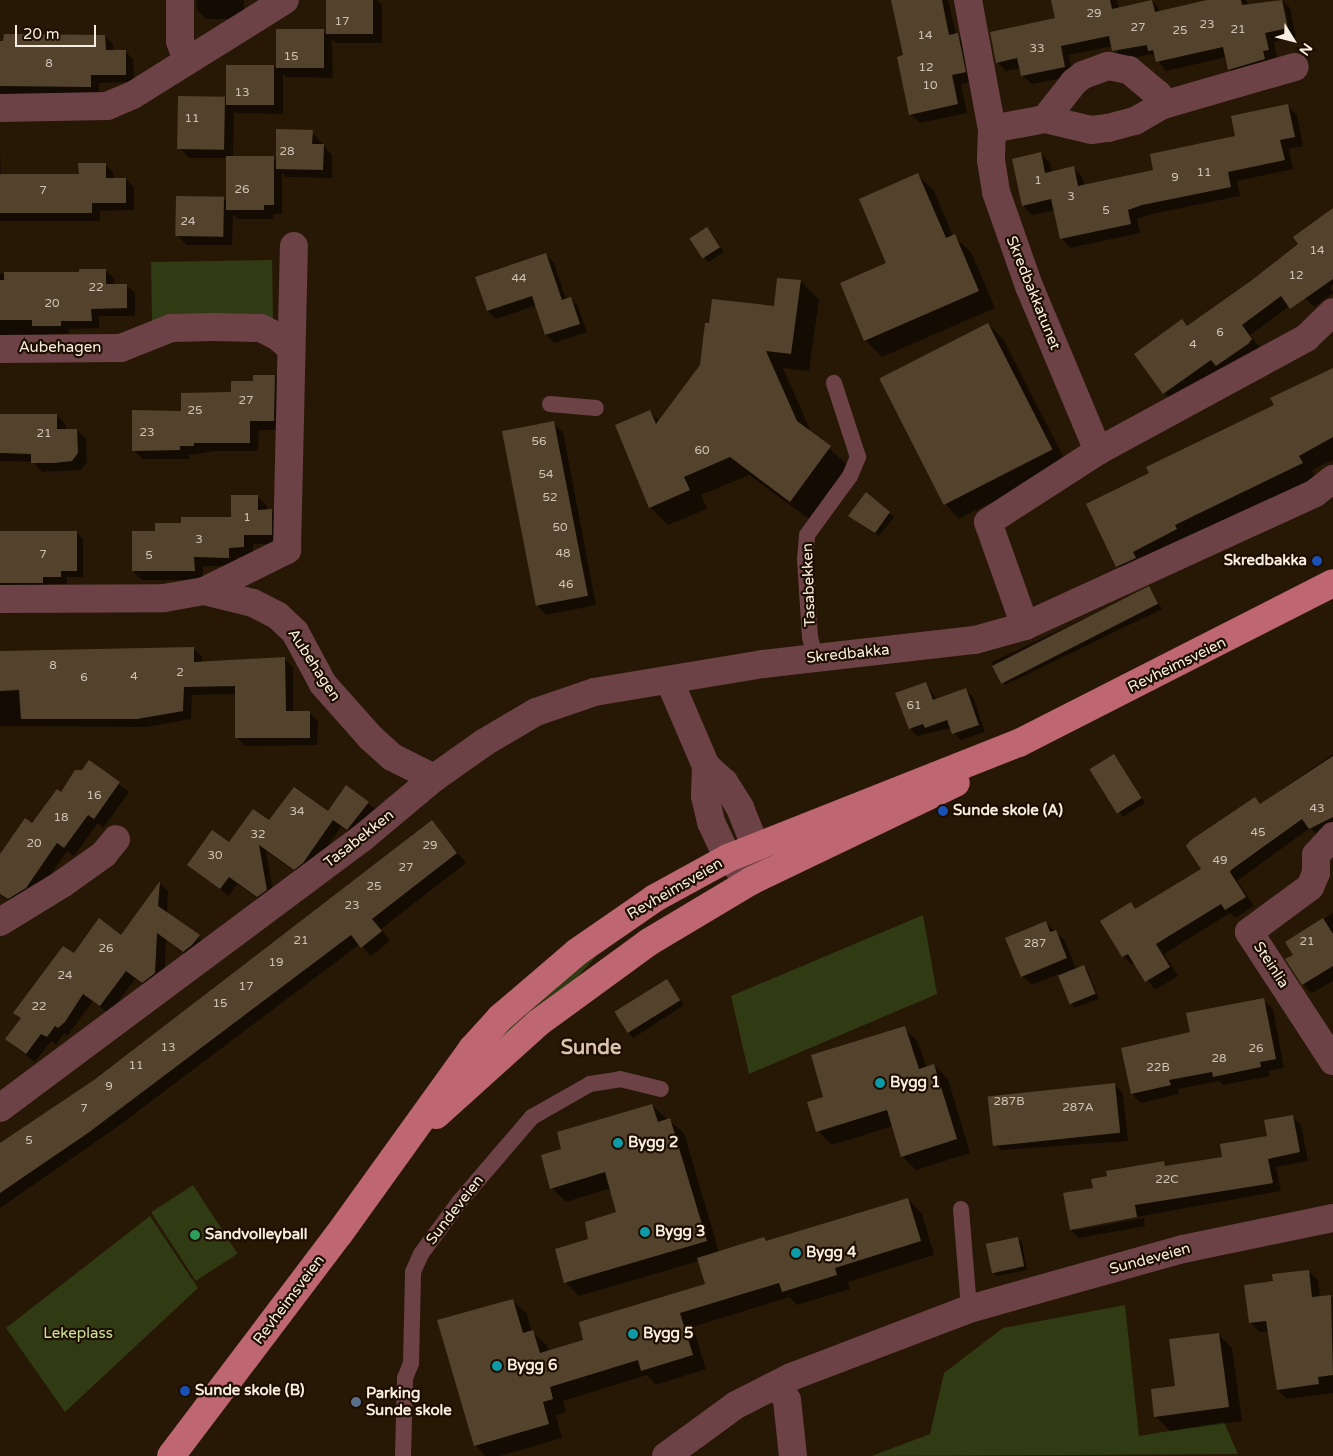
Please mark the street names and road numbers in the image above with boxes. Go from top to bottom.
street label: Skredbakkatunet [1002,233,1064,353]
street label: Aubehagen [19,339,101,357]
street label: Tasabekken [799,543,819,627]
street label: Aubehagen [284,625,344,705]
street label: Revheimsveien [1125,633,1229,697]
street label: Skredbakka [806,641,890,667]
street label: Tasabekken [320,806,398,872]
street label: Revheimsveien [624,854,726,924]
street label: Steinlia [1249,938,1293,992]
street label: Sundeveien [422,1172,488,1248]
street label: Sundeveien [1108,1240,1192,1278]
street label: Revheimsveien [250,1252,328,1348]

